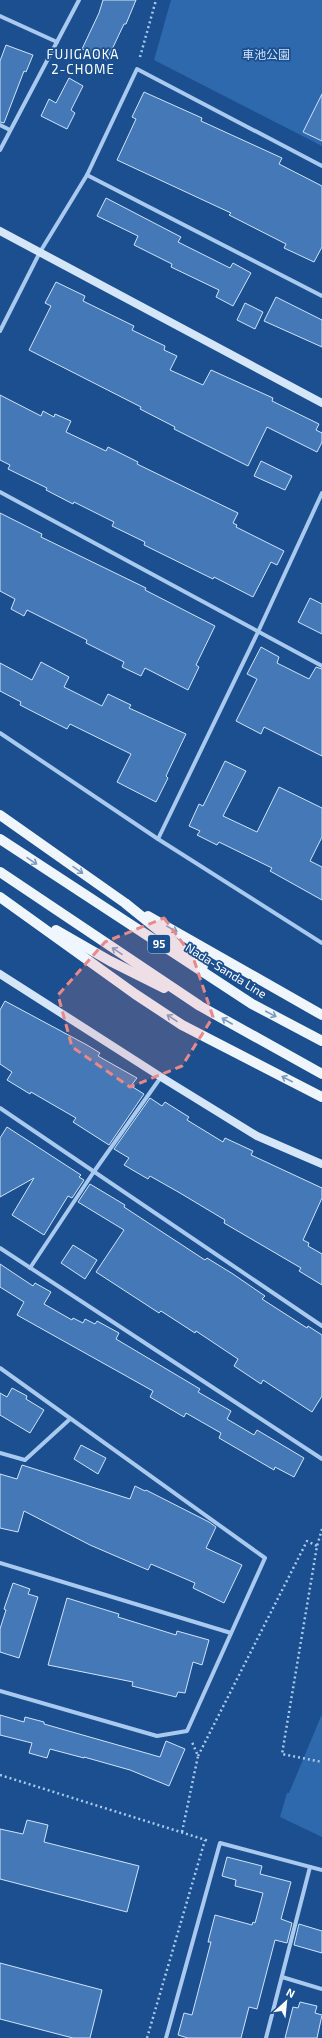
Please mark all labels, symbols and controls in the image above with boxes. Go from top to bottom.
district label: FUJIGAOKA 2-CHOME [47,46,119,77]
park label: 車池公園 [242,47,290,61]
one-way arrow [27,857,38,865]
one-way arrow [72,866,83,874]
one-way arrow [165,925,177,933]
road number: 95 [148,935,170,953]
street label: Nada-Sanda Line [183,940,270,1001]
one-way arrow [112,946,123,955]
one-way arrow [265,1011,277,1018]
one-way arrow [166,1014,178,1022]
one-way arrow [221,1017,233,1025]
one-way arrow [282,1075,294,1082]
north arrow [266,1982,306,2022]
text: N [284,1985,297,2000]

